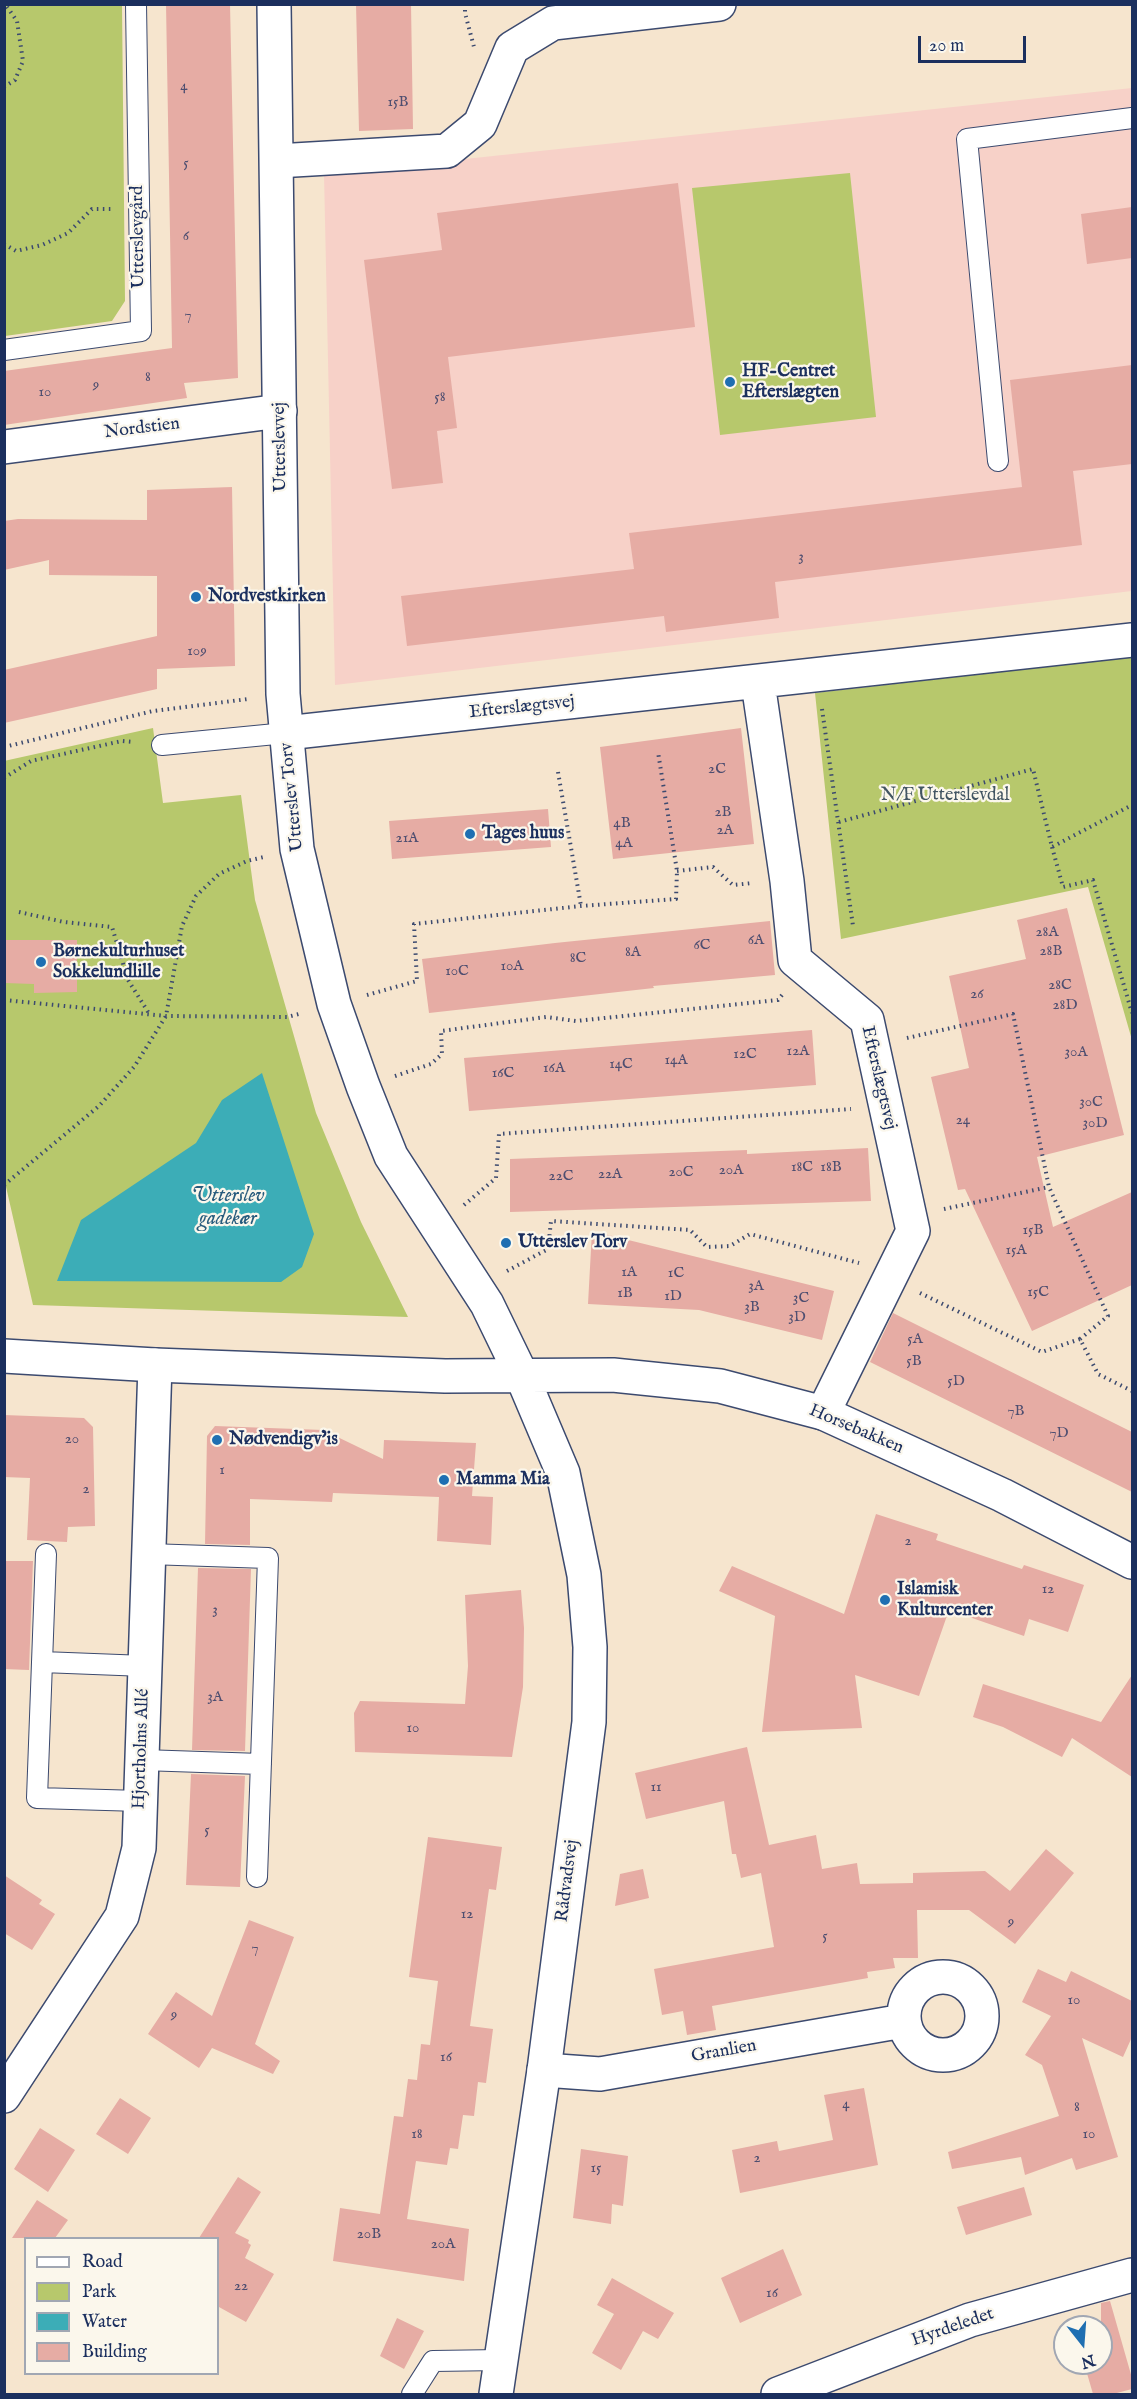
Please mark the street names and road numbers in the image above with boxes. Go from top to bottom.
street label: Utterslevgård [127,185,151,289]
street label: Utterslevvej [269,402,293,492]
street label: Nordstien [103,414,181,444]
street label: Efterslægtsvej [468,692,576,724]
street label: Utterslev Torv [277,742,309,852]
street label: Efterslægtsvej [856,1024,900,1132]
street label: Horsebakken [806,1400,906,1460]
street label: Hjortholms Allé [129,1688,155,1810]
street label: Rådvadsvej [552,1839,584,1923]
street label: Granlien [690,2036,758,2068]
street label: Hyrdeledet [909,2304,997,2352]

